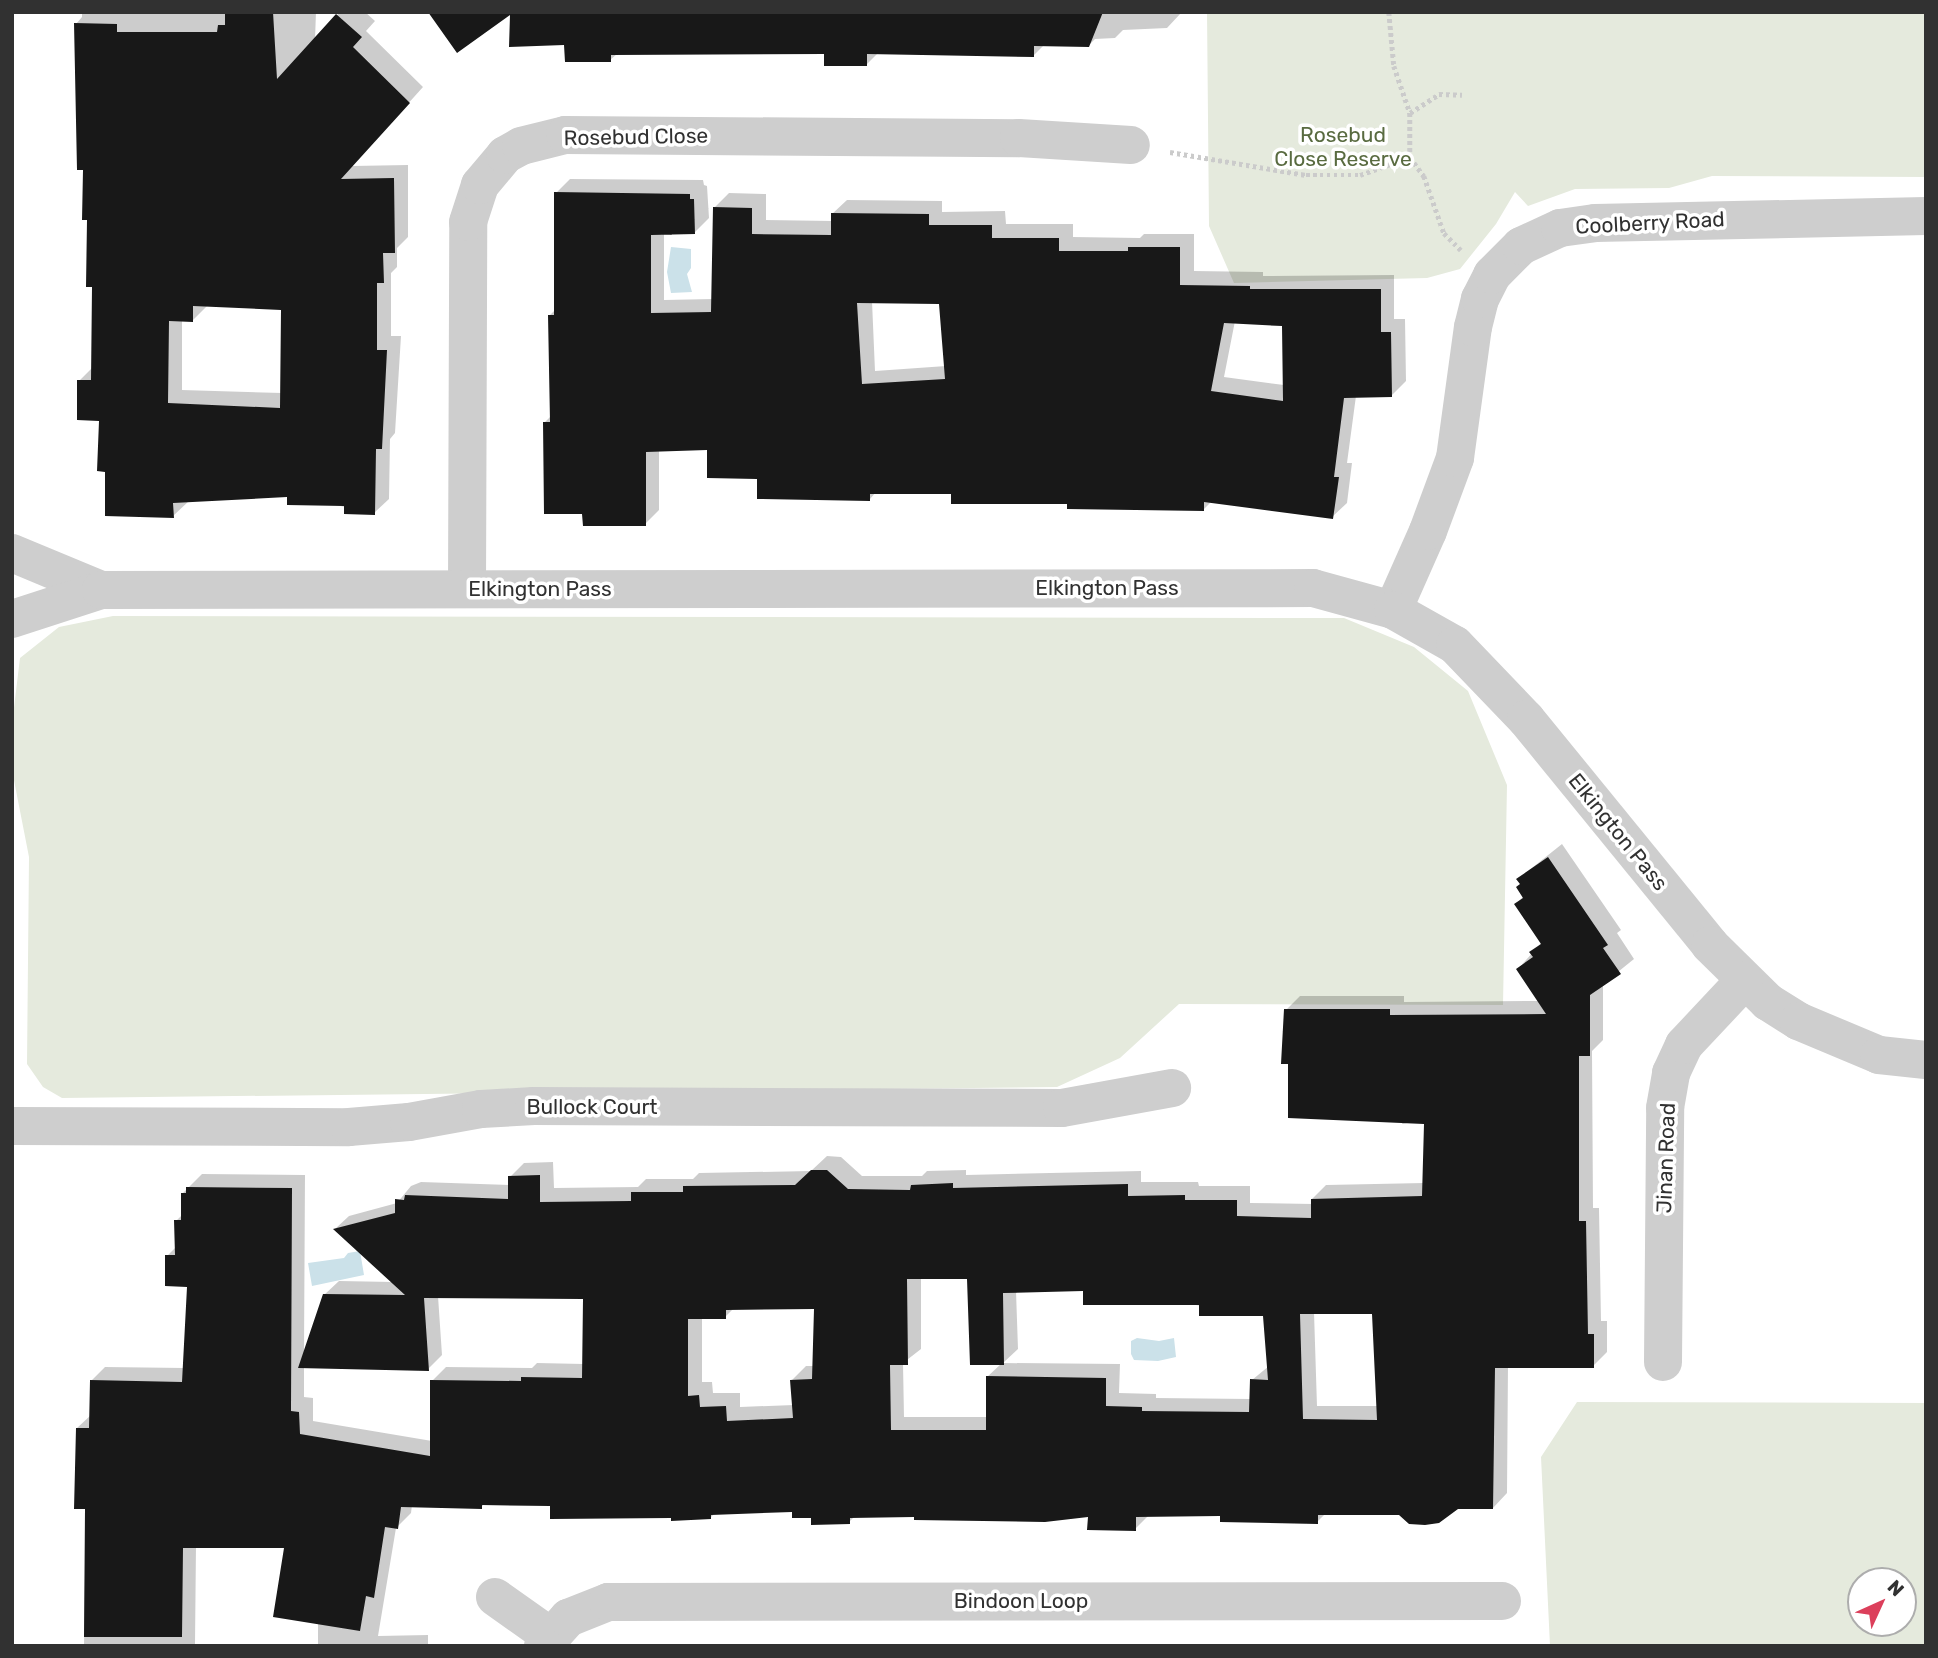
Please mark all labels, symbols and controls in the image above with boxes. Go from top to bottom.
park label: Rosebud Close Reserve [1274,122,1412,172]
street label: Rosebud Close [564,123,708,151]
street label: Coolberry Road [1574,206,1726,240]
street label: Elkington Pass [1035,575,1179,601]
street label: Elkington Pass [468,576,612,602]
street label: Elkington Pass [1563,768,1673,896]
street label: Bullock Court [526,1094,658,1120]
street label: Jinan Road [1651,1102,1681,1214]
north arrow [1847,1567,1917,1637]
text: N [1883,1575,1909,1601]
street label: Bindoon Loop [954,1588,1088,1614]

